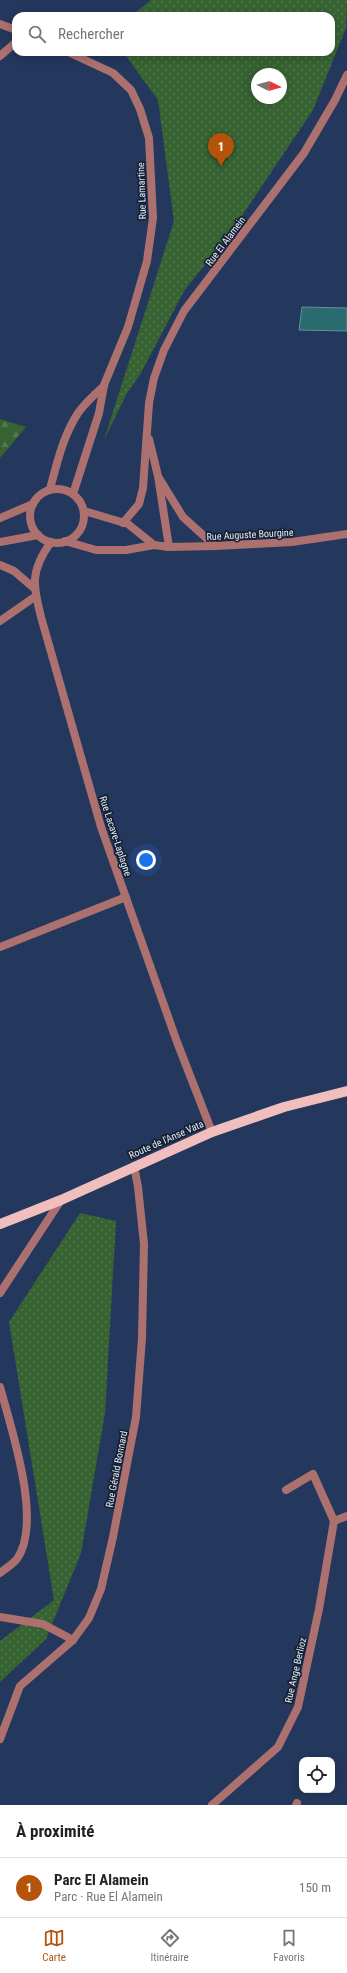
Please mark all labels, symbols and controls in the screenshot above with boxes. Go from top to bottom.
search box [12,12,335,56]
icon: search [26,23,48,45]
text: Rechercher [58,25,124,43]
north arrow [251,68,287,104]
pin: 1 [208,133,234,166]
street label: Rue Lamartine [135,162,148,220]
street label: Rue El Alamein [203,214,248,268]
street label: Rue Auguste Bourgine [206,527,294,542]
street label: Rue Lacave-Laplagne [97,795,134,878]
your location [136,850,156,870]
street label: Route de l'Anse Vata [127,1118,205,1161]
street label: Rue Gérald Bonnard [104,1430,129,1508]
street label: Rue Ange Berlioz [283,1636,308,1704]
map controls [299,1757,335,1793]
button: locate [299,1757,335,1793]
text: À proximité [16,1821,94,1841]
text: Parc El Alamein [54,1871,149,1889]
text: 1 [26,1880,32,1895]
text: 150 m [299,1880,331,1895]
text: Parc · Rue El Alamein [54,1889,163,1904]
tab: Carte [42,1927,66,1964]
tab: Itinéraire [150,1927,189,1964]
tab: Favoris [273,1927,305,1964]

